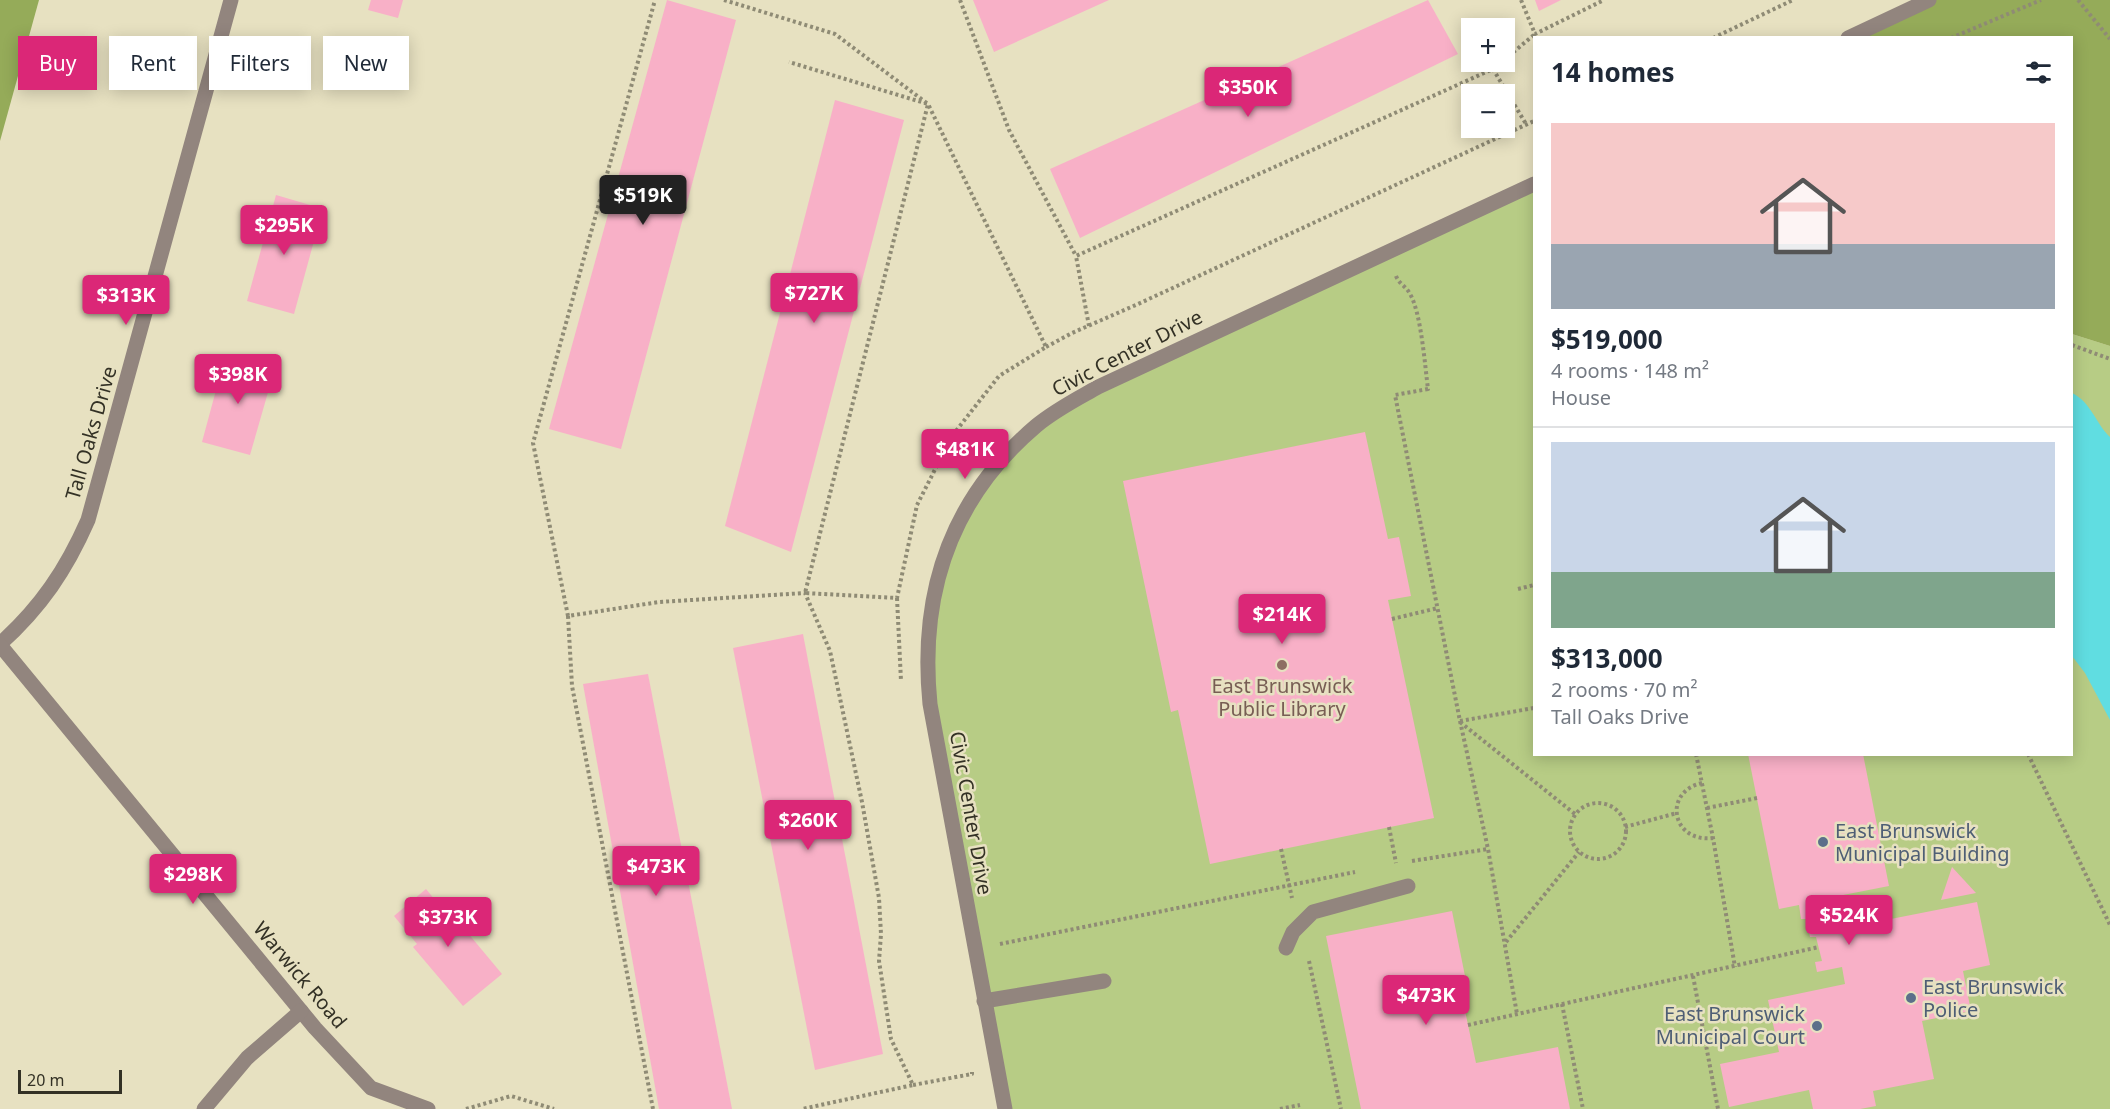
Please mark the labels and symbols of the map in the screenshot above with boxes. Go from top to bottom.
pin: $350K [1206,67,1290,118]
pin: $519K [601,175,685,226]
pin: $295K [242,205,326,256]
pin: $727K [772,273,856,324]
pin: $313K [84,275,168,326]
street label: Civic Center Drive [1047,303,1207,402]
pin: $398K [196,354,280,405]
street label: Tall Oaks Drive [59,363,123,503]
pin: $481K [923,429,1007,480]
pin: $214K [1240,594,1324,645]
marker: East Brunswick Public Library [1275,658,1289,672]
place label: East Brunswick Public Library [1211,672,1353,722]
street label: Civic Center Drive [944,729,999,897]
pin: $260K [766,800,850,851]
place label: East Brunswick Municipal Building [1835,817,2009,867]
marker: East Brunswick Municipal Building [1816,835,1830,849]
pin: $473K [614,846,698,897]
pin: $298K [151,854,235,905]
pin: $524K [1807,895,1891,946]
pin: $373K [406,897,490,948]
street label: Warwick Road [248,915,353,1034]
place label: East Brunswick Police [1923,973,2064,1023]
pin: $473K [1384,975,1468,1026]
marker: East Brunswick Police [1904,991,1918,1005]
place label: East Brunswick Municipal Court [1656,1000,1805,1050]
marker: East Brunswick Municipal Court [1810,1019,1824,1033]
scale bar [18,1067,122,1094]

